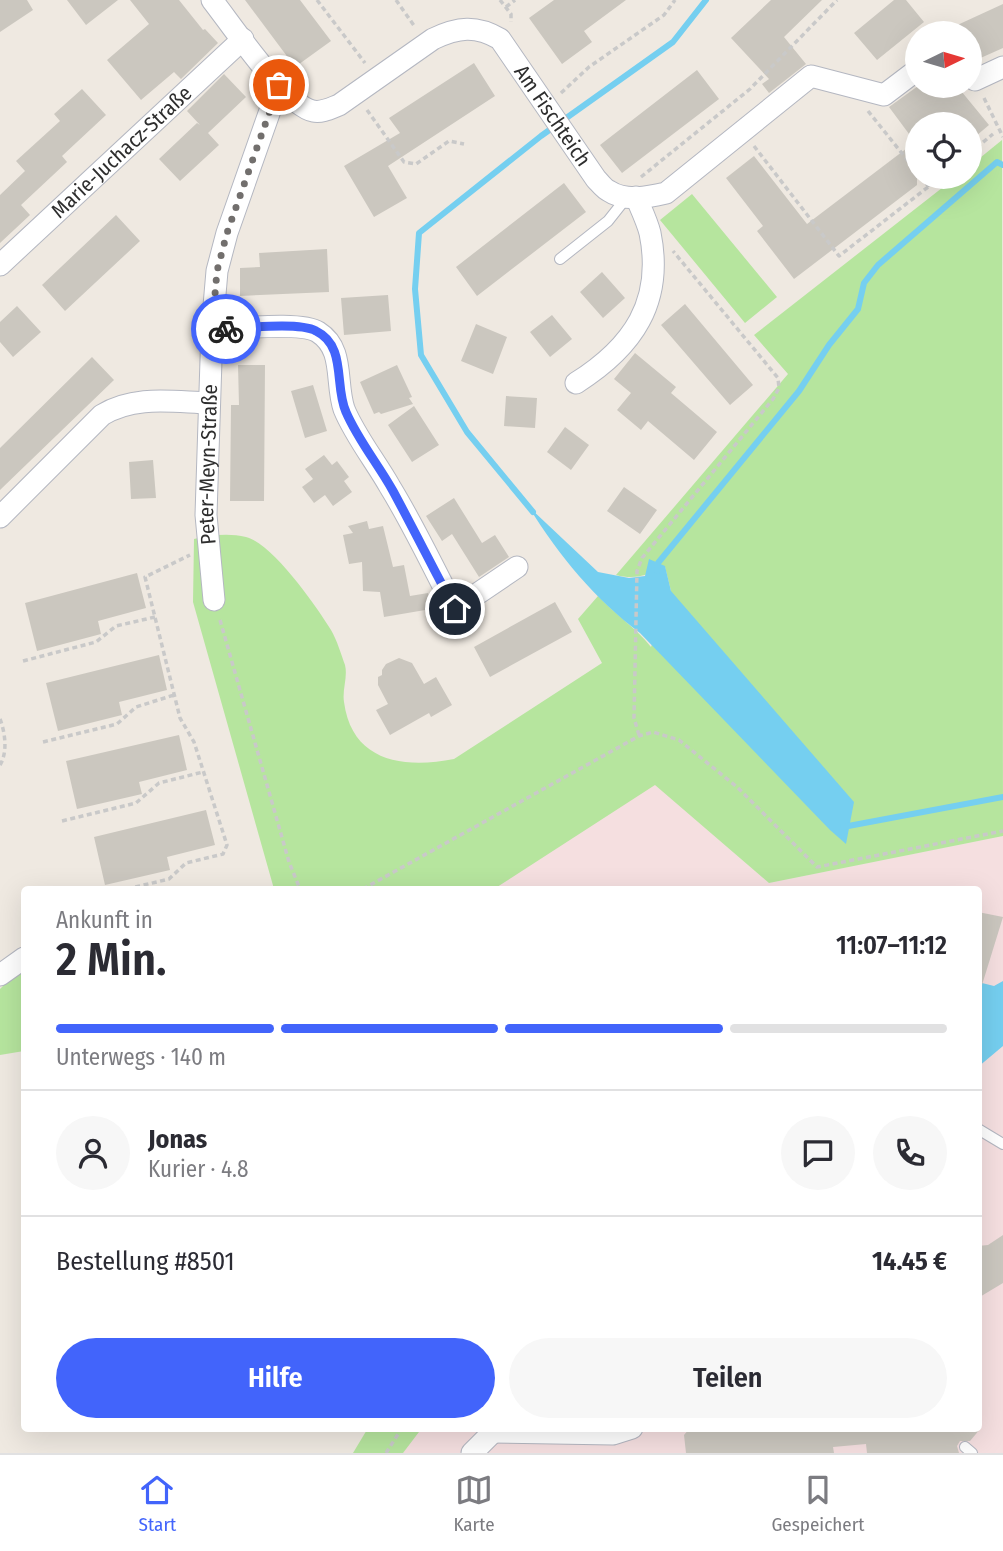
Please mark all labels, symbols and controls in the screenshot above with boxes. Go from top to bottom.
north arrow [905,21,982,98]
map controls [905,21,982,189]
pin [249,55,309,115]
street label: Am Fischteich [509,60,596,171]
icon: bag [260,66,298,104]
street label: Marie-Juchacz-Straße [46,80,197,224]
button: locate [905,112,982,189]
courier [191,294,261,364]
icon: bike [207,310,245,348]
street label: Peter-Meyn-Straße [193,384,223,546]
pin [425,579,485,639]
icon: home [436,590,474,628]
text: Ankunft in [56,906,153,934]
text: 11:07–11:12 [836,930,947,961]
text: 2 Min. [56,932,166,987]
text: Unterwegs · 140 m [56,1043,226,1071]
button: person [56,1116,130,1190]
button: chat [781,1116,855,1190]
button: phone [873,1116,947,1190]
text: Jonas [148,1124,207,1155]
text: Kurier · 4.8 [148,1155,248,1183]
text: Bestellung #8501 [56,1246,235,1277]
text: 14.45 € [872,1246,947,1277]
button: Hilfe [56,1338,495,1418]
button: Teilen [509,1338,947,1418]
tab: Start [138,1471,176,1536]
tab: Karte [453,1471,495,1536]
tab: Gespeichert [771,1471,865,1536]

